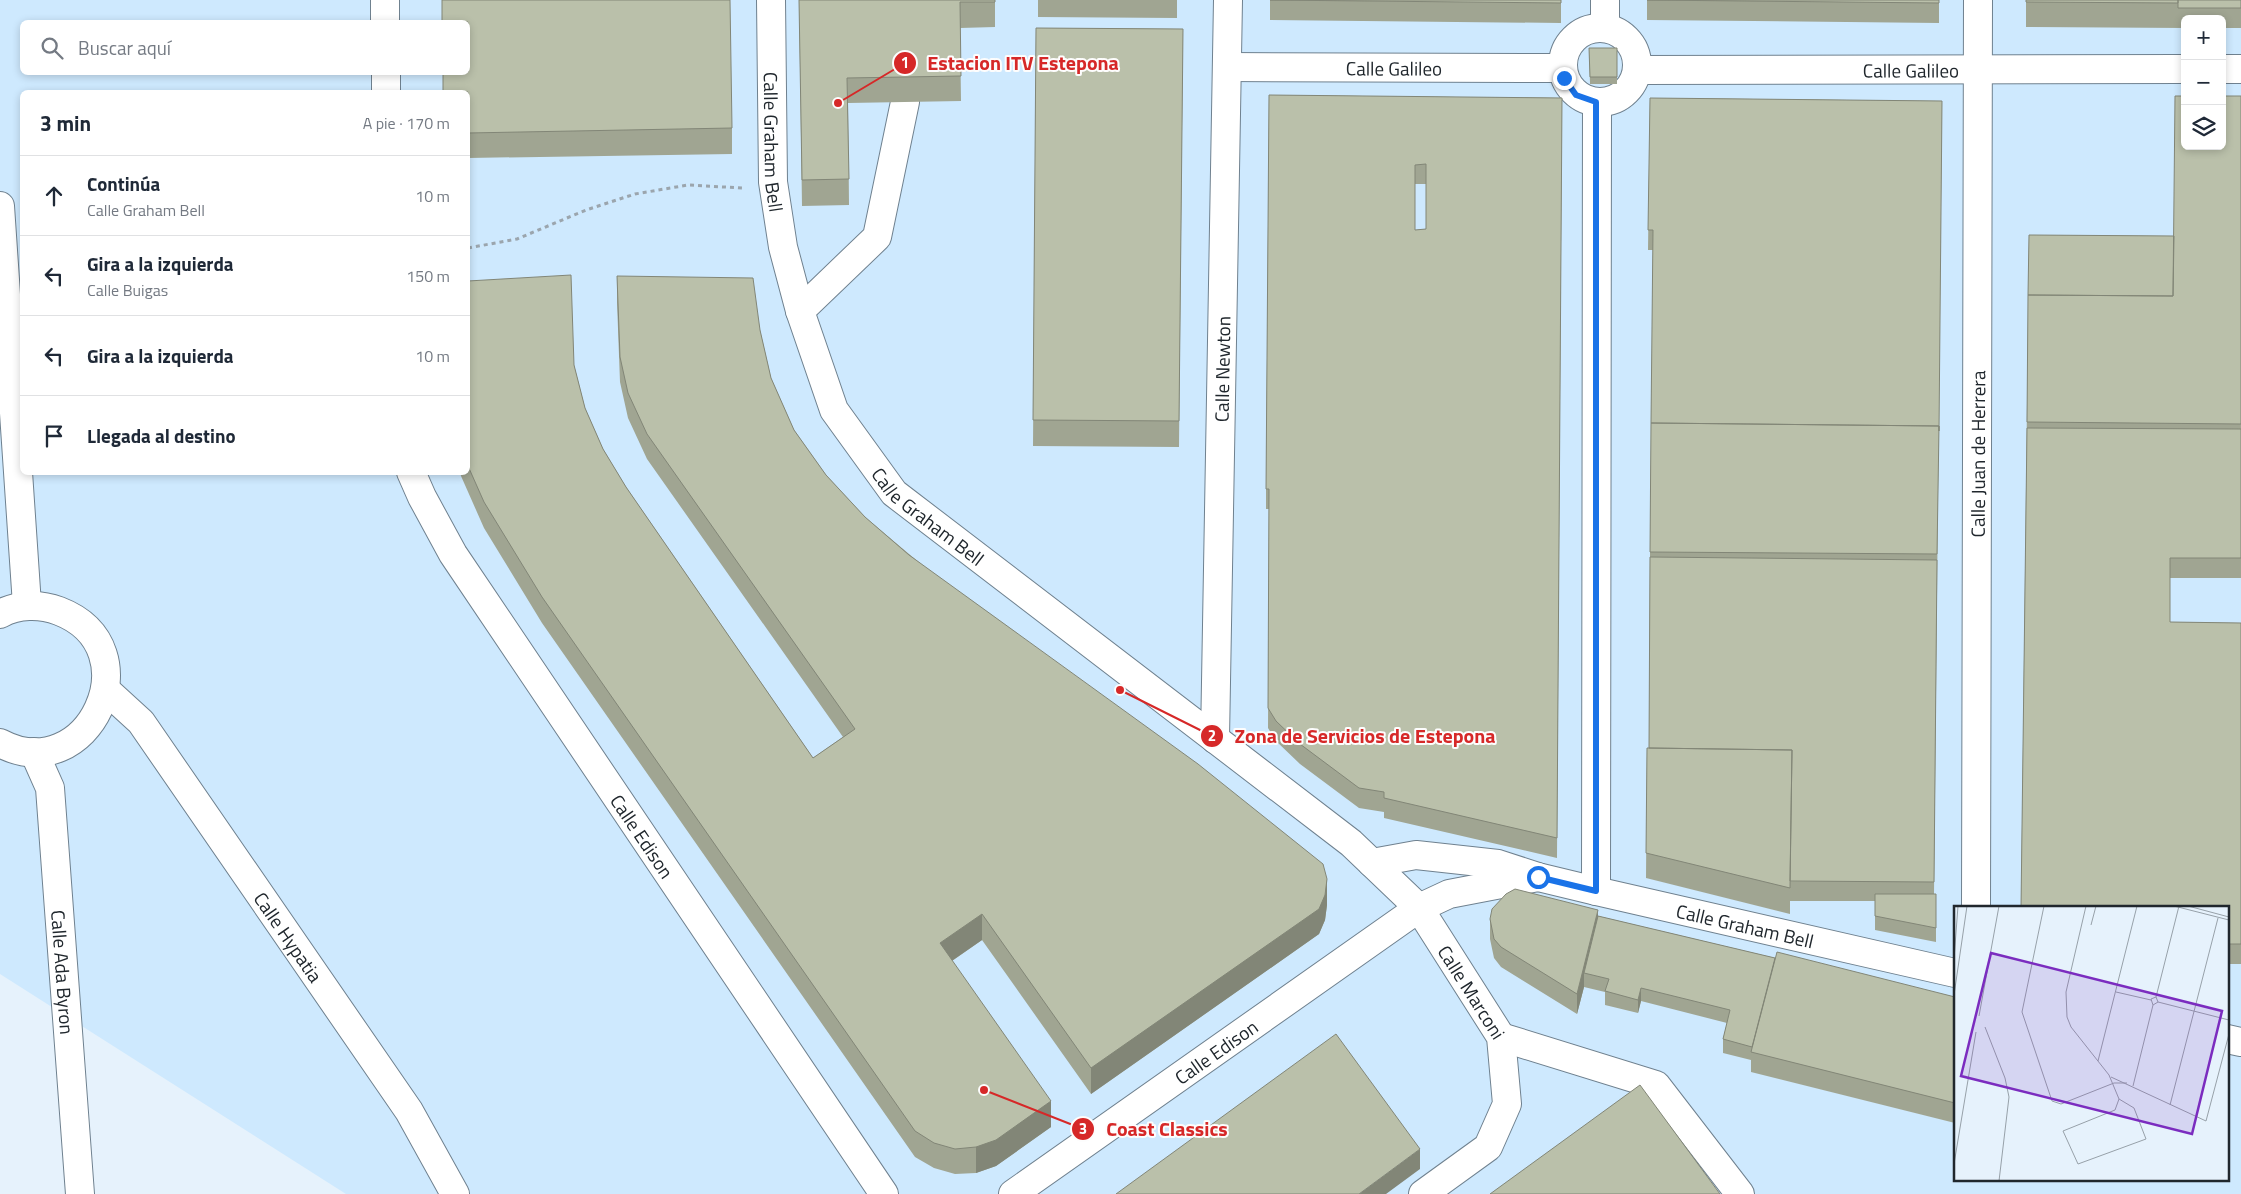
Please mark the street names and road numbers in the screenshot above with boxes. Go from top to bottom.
street label: Calle Galileo [1346,53,1442,82]
street label: Calle Galileo [1863,55,1959,84]
street label: Calle Graham Bell [757,72,792,214]
street label: Calle Newton [1206,316,1237,422]
street label: Calle Juan de Herrera [1962,370,1992,537]
street label: Calle Graham Bell [865,461,991,572]
street label: Calle Edison [604,788,682,884]
street label: Calle Hypatia [247,885,331,988]
street label: Calle Graham Bell [1674,895,1817,955]
street label: Calle Ada Byron [45,909,83,1035]
street label: Calle Marconi [1431,939,1513,1045]
street label: Calle Edison [1168,1012,1263,1091]

